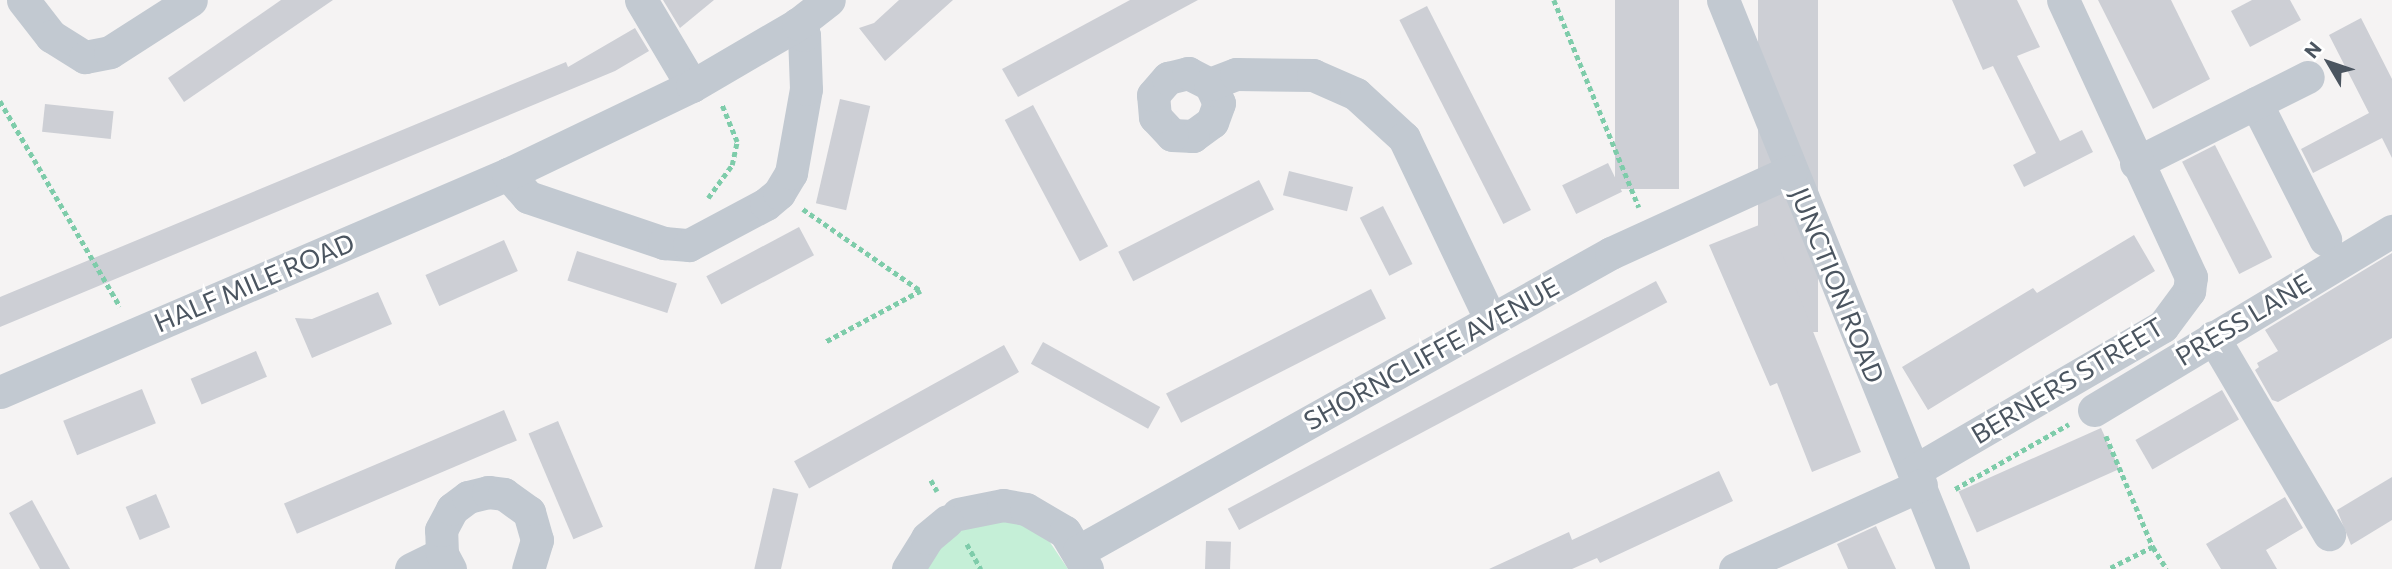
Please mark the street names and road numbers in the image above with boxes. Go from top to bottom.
street label: JUNCTION ROAD [1785,183,1891,387]
street label: HALF MILE ROAD [149,226,359,338]
street label: PRESS LANE [2170,266,2316,372]
street label: SHORNCLIFFE AVENUE [1298,270,1564,436]
street label: BERNERS STREET [1965,310,2169,450]

